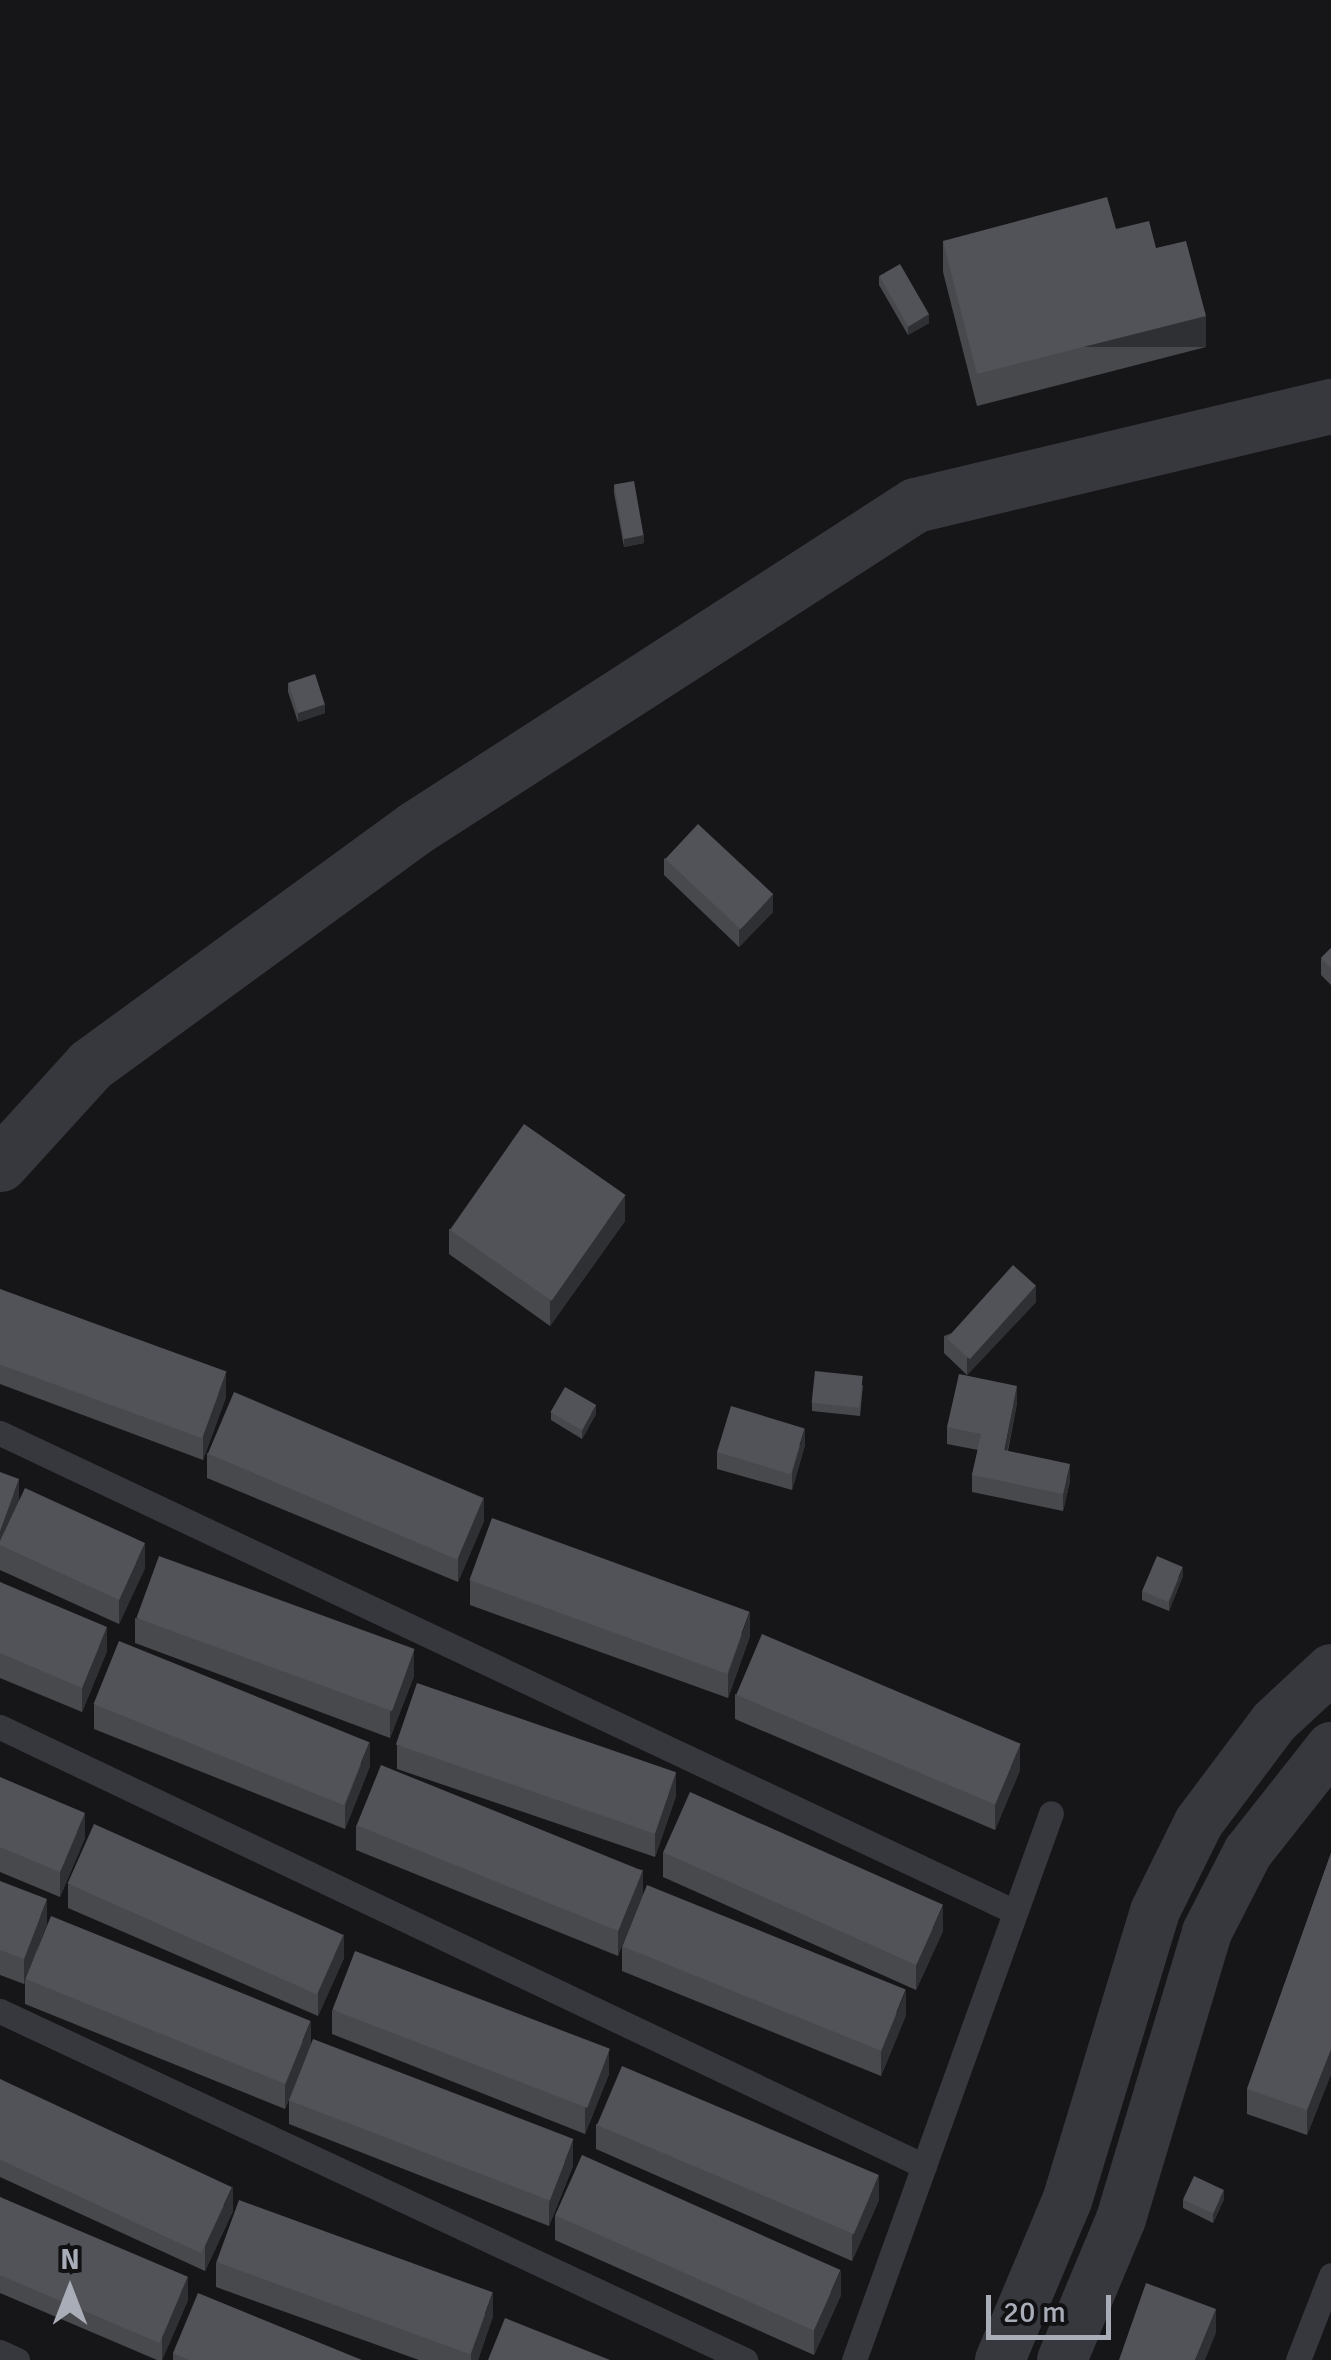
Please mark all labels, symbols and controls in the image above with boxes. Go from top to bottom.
north arrow [20,2240,120,2340]
text: N [60,2243,80,2277]
scale bar [991,2275,1116,2337]
text: 20 m [1003,2294,1066,2331]

